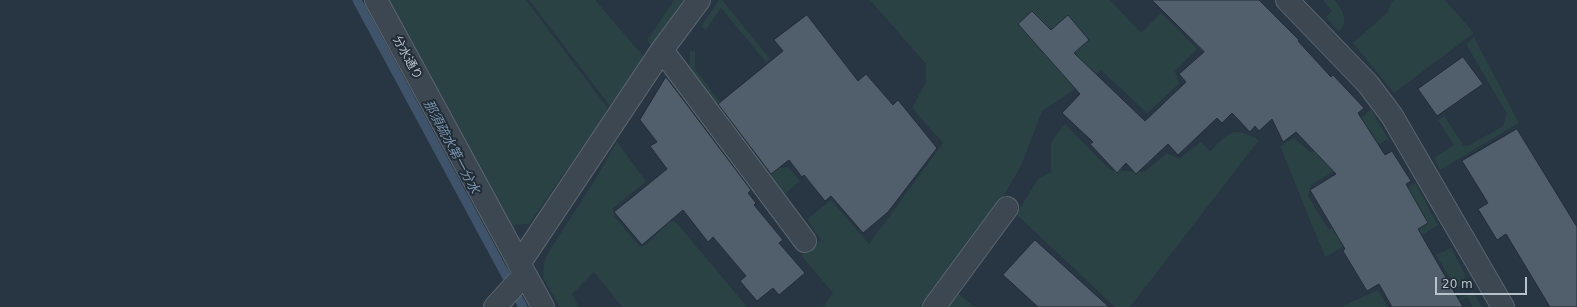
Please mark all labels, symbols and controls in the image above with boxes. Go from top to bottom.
street label: 分水通り [389,34,425,82]
water label: 那須疏水第一分水 [420,97,482,197]
scale bar [1437,269,1529,295]
text: 20 m [1442,277,1473,291]

